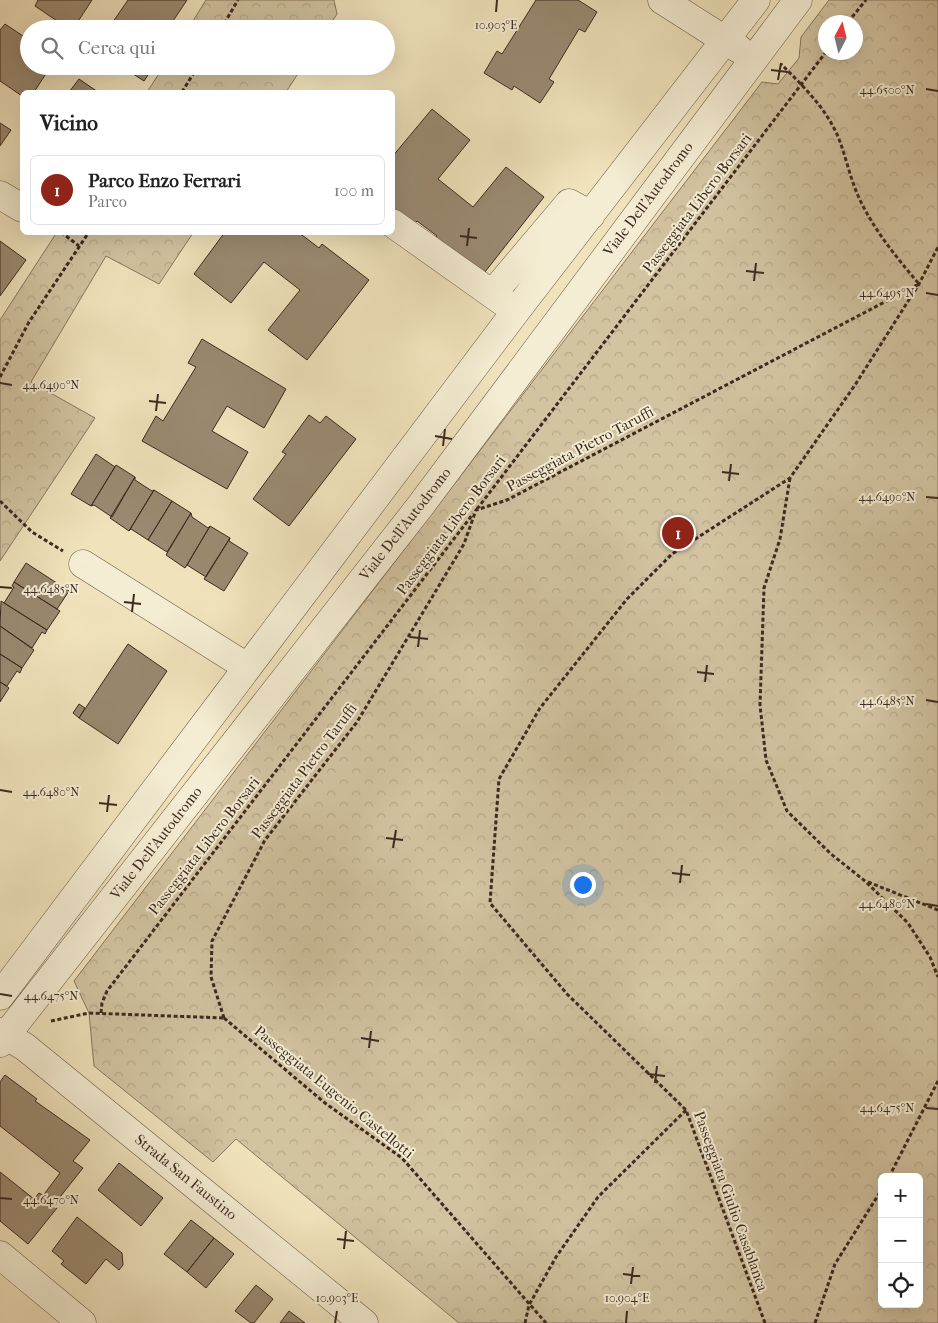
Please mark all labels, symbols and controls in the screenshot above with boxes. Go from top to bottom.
north arrow [818,15,863,60]
text: 10.903°E [475,18,517,32]
search box [20,20,395,75]
icon: search [38,34,66,62]
text: Cerca qui [78,37,156,59]
text: 44.6500°N [859,83,915,97]
text: Vicino [40,111,98,135]
street label: Passeggiata Libero Borsari [639,129,756,276]
street label: Viale Dell'Autodromo [599,138,697,260]
text: Parco Enzo Ferrari [88,170,241,192]
text: 1 [54,181,60,200]
text: 100 m [334,181,374,200]
text: Parco [88,192,127,211]
text: 44.6495°N [859,286,915,300]
text: 44.6490°N [23,378,79,392]
street label: Passeggiata Pietro Taruffi [503,402,657,496]
street label: Passeggiata Libero Borsari [393,451,510,598]
street label: Viale Dell'Autodromo [355,464,455,585]
text: 44.6490°N [859,490,915,504]
pin: 1 [662,514,694,552]
text: 44.6485°N [23,582,79,596]
text: 44.6485°N [859,694,915,708]
street label: Passeggiata Pietro Taruffi [247,700,361,842]
street label: Passeggiata Libero Borsari [145,773,264,919]
street label: Viale Dell'Autodromo [106,783,206,904]
text: 44.6480°N [23,785,79,799]
your location [570,872,596,898]
text: 44.6480°N [859,897,915,911]
text: 44.6475°N [24,989,78,1003]
street label: Passeggiata Eugenio Castellotti [250,1022,418,1162]
text: 44.6475°N [860,1101,914,1115]
street label: Passeggiata Giulio Casablanca [690,1108,772,1295]
street label: Strada San Faustino [131,1130,241,1224]
map controls [878,1173,923,1308]
button: + [878,1173,923,1218]
text: 44.6470°N [23,1193,79,1207]
button: − [878,1218,923,1263]
button: locate [878,1263,923,1308]
text: 10.903°E [316,1291,358,1305]
text: 10.904°E [605,1291,649,1305]

